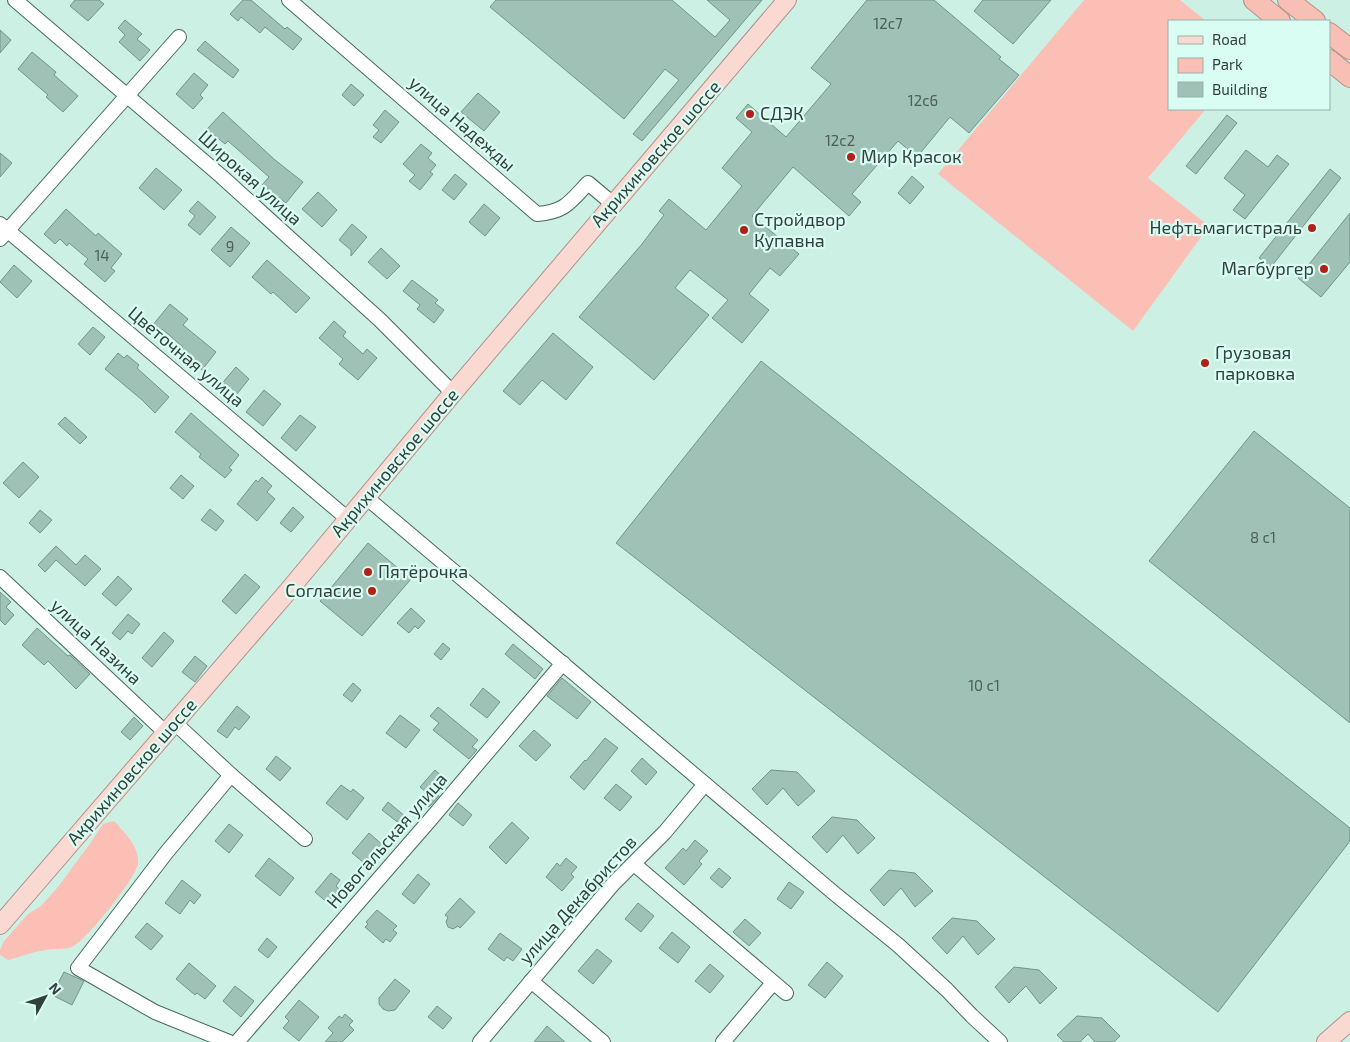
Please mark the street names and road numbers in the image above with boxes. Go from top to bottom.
street label: улица Надежды [405,71,520,176]
street label: Акрихиновское шоссе [586,76,725,231]
street label: Широкая улица [194,125,307,229]
street label: Цветочная улица [124,301,249,411]
street label: Акрихиновское шоссе [326,384,463,541]
street label: улица Назина [47,594,147,689]
street label: Акрихиновское шоссе [62,694,201,849]
street label: Новогальская улица [321,768,451,913]
street label: улица Декабристов [514,831,641,968]

